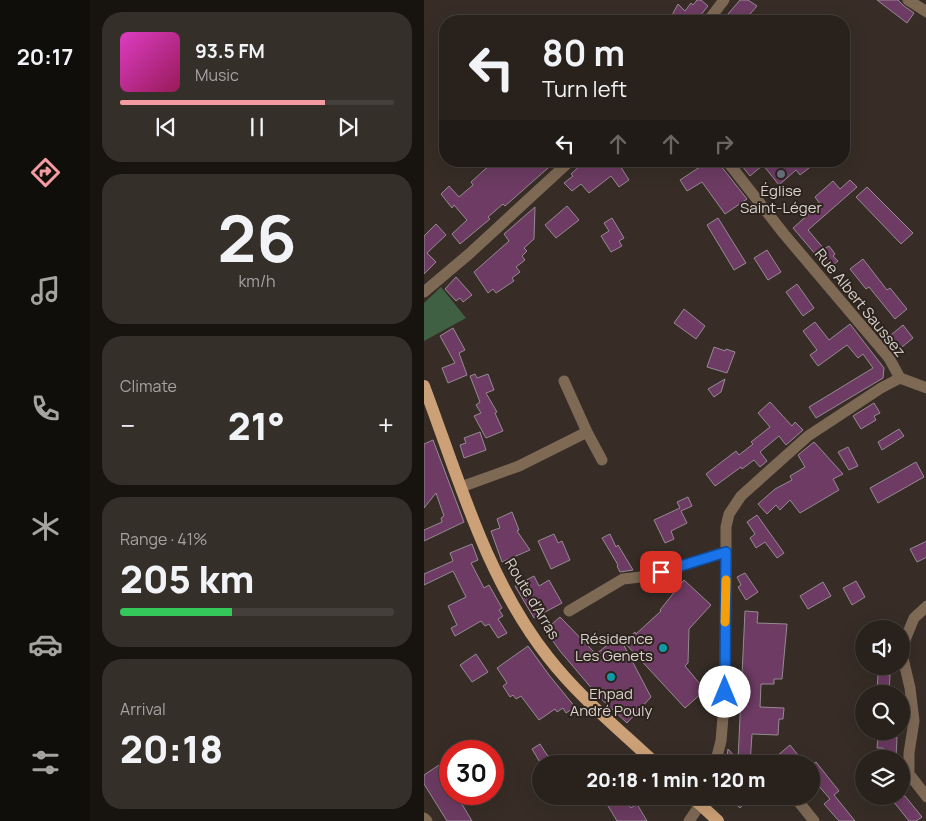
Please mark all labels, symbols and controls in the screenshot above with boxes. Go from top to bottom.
text: 80 m [542,29,625,77]
icon: left [459,35,524,100]
text: 93.5 FM [195,38,265,64]
text: 20:17 [17,42,73,72]
text: Music [195,64,239,86]
text: Turn left [542,74,627,104]
icon: previous [152,113,180,141]
icon: pause [243,113,271,141]
icon: next [334,113,362,141]
icon: left [551,130,579,158]
icon: ahead [604,130,632,158]
icon: ahead [657,130,685,158]
icon: right [710,130,738,158]
icon: directions [28,155,63,190]
marker: Église Saint-Léger [775,168,787,180]
place label: Église Saint-Léger [740,180,822,218]
text: 26 [217,193,297,282]
street label: Rue Albert Saussez [810,244,911,361]
text: km/h [238,270,276,292]
icon: music [28,273,63,308]
text: Climate [120,375,177,397]
icon: phone [28,391,63,426]
text: 21° [228,399,285,451]
text: − [120,406,135,444]
text: + [378,406,394,444]
icon: climate [28,509,63,544]
text: Range · 41% [120,528,207,550]
pin [640,551,682,593]
text: 205 km [120,552,254,604]
street label: Route d'Arras [500,554,565,643]
icon: arrive [647,558,675,586]
map controls [855,620,910,805]
button: sound [855,620,910,675]
icon: car [28,627,63,662]
place label: Résidence Les Genets [575,628,653,666]
marker: Résidence Les Genets [657,642,669,654]
position arrow [698,665,750,717]
marker: Ehpad André Pouly [605,671,617,683]
place label: Ehpad André Pouly [570,683,652,721]
button: search [855,685,910,740]
text: Arrival [120,698,166,720]
text: 20:18 [120,722,223,774]
speed limit sign: 30 [439,740,504,805]
icon: filters [28,745,63,780]
button: layers [855,750,910,805]
text: 20:18 · 1 min · 120 m [586,767,766,793]

